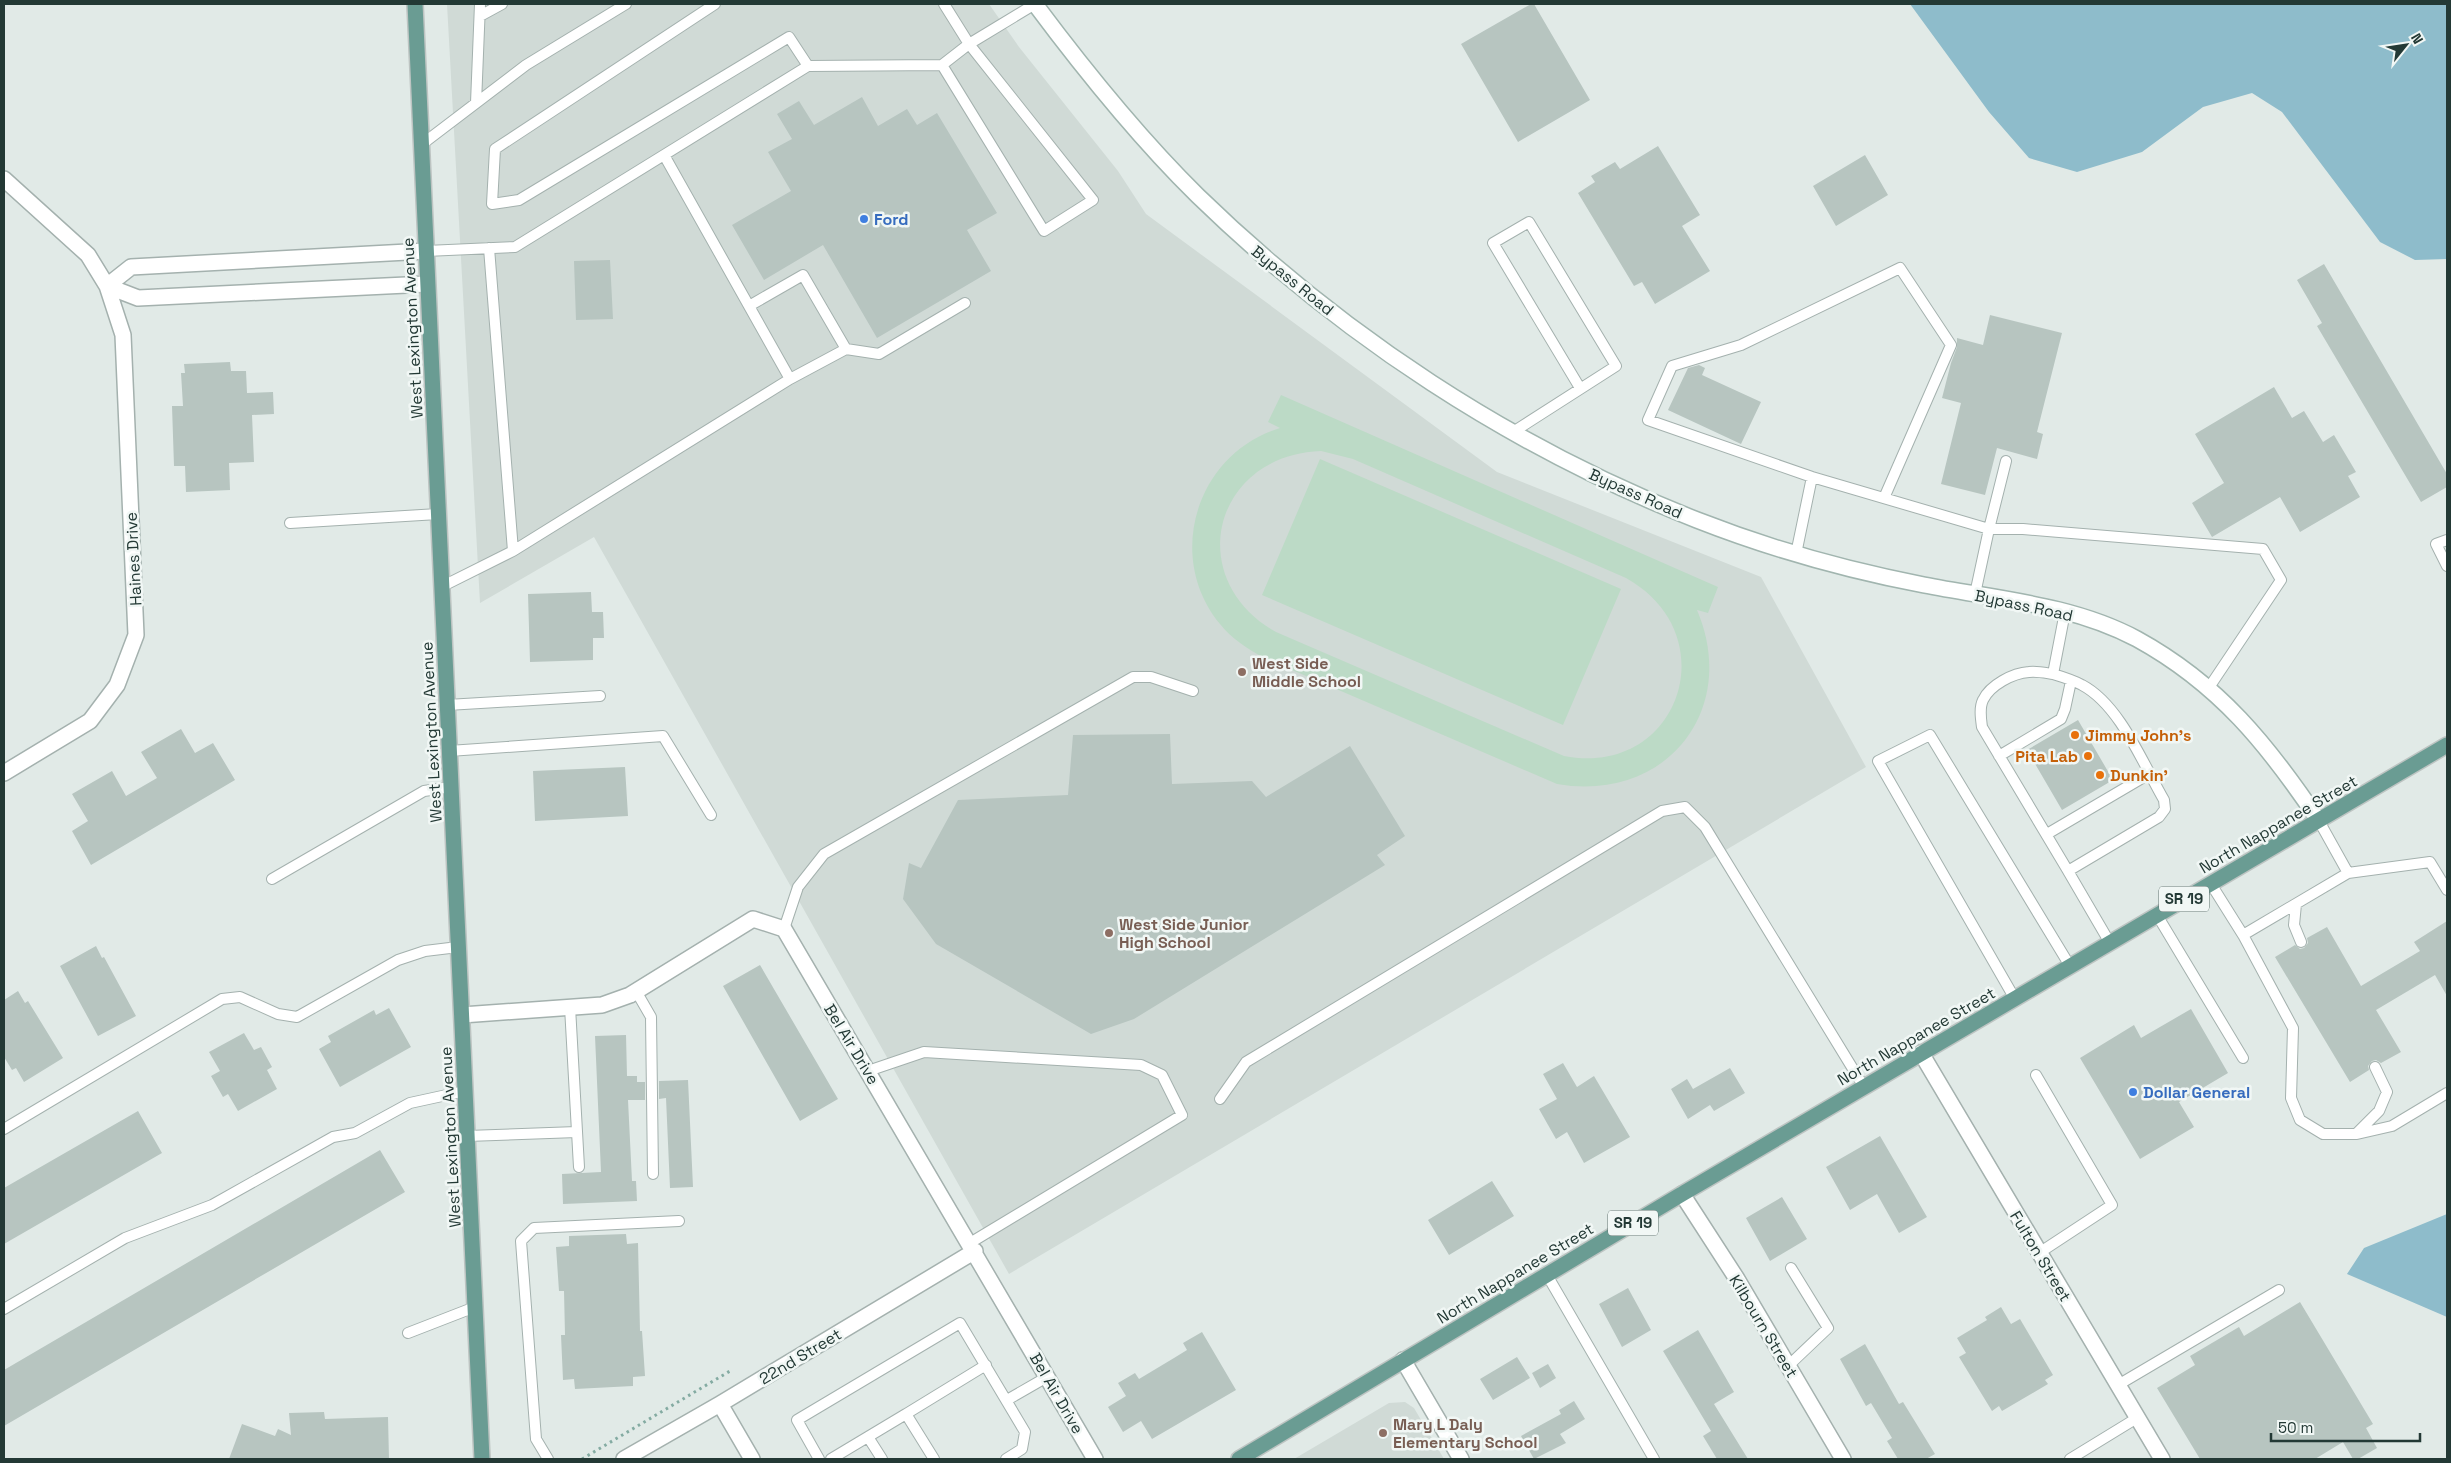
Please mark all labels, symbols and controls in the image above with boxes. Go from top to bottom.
north arrow [2381,20,2431,70]
text: N [2407,30,2427,47]
place label: Ford [874,209,909,230]
marker: Ford [858,213,870,225]
street label: West Lexington Avenue [397,237,428,419]
street label: Bypass Road [1247,241,1338,320]
street label: Bypass Road [1586,464,1686,523]
street label: Haines Drive [121,512,146,606]
street label: Bypass Road [1973,585,2075,626]
street label: West Lexington Avenue [416,641,447,823]
place label: West Side Middle School [1252,653,1361,692]
marker: West Side Middle School [1236,666,1248,678]
place label: Jimmy John's [2085,725,2191,746]
marker: Jimmy John's [2069,729,2081,741]
place label: Pita Lab [2015,746,2078,767]
marker: Pita Lab [2082,750,2094,762]
place label: Dunkin' [2110,765,2168,786]
marker: Dunkin' [2094,769,2106,781]
street label: North Nappanee Street [2195,771,2361,878]
road number: SR 19 [2159,886,2209,912]
place label: West Side Junior High School [1119,914,1249,953]
marker: West Side Junior High School [1103,927,1115,939]
street label: North Nappanee Street [1833,983,1999,1090]
street label: Bel Air Drive [819,1000,884,1088]
street label: West Lexington Avenue [435,1046,466,1228]
place label: Dollar General [2143,1082,2250,1103]
marker: Dollar General [2127,1086,2139,1098]
street label: Fulton Street [2005,1207,2076,1305]
road number: SR 19 [1608,1210,1658,1236]
street label: North Nappanee Street [1433,1218,1597,1329]
street label: Kilbourn Street [1725,1271,1803,1382]
street label: 22nd Street [755,1324,845,1389]
street label: Bel Air Drive [1025,1349,1088,1438]
scale bar [2271,1410,2420,1442]
place label: Mary L Daly Elementary School [1393,1414,1537,1453]
text: 50 m [2278,1418,2313,1437]
marker: Mary L Daly Elementary School [1377,1427,1389,1439]

